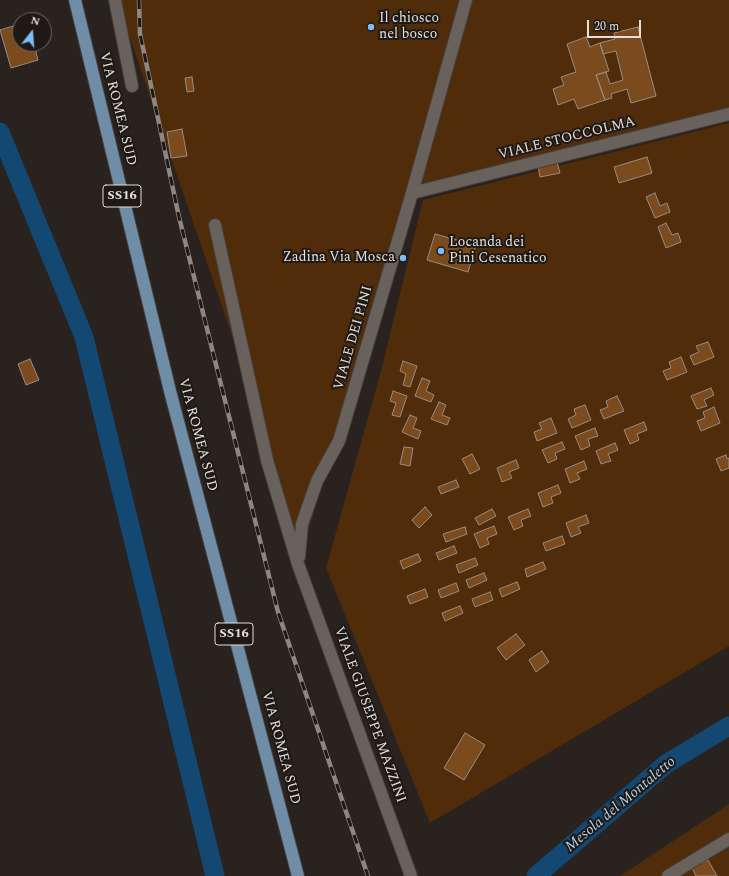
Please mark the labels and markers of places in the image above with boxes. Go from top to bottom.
place label: Il chiosco nel bosco [379,11,439,44]
marker: Il chiosco nel bosco [366,22,376,32]
place label: Locanda dei Pini Cesenatico [449,235,547,268]
marker: Locanda dei Pini Cesenatico [436,246,446,256]
place label: Zadina Via Mosca [283,250,395,266]
marker: Zadina Via Mosca [398,253,408,263]

